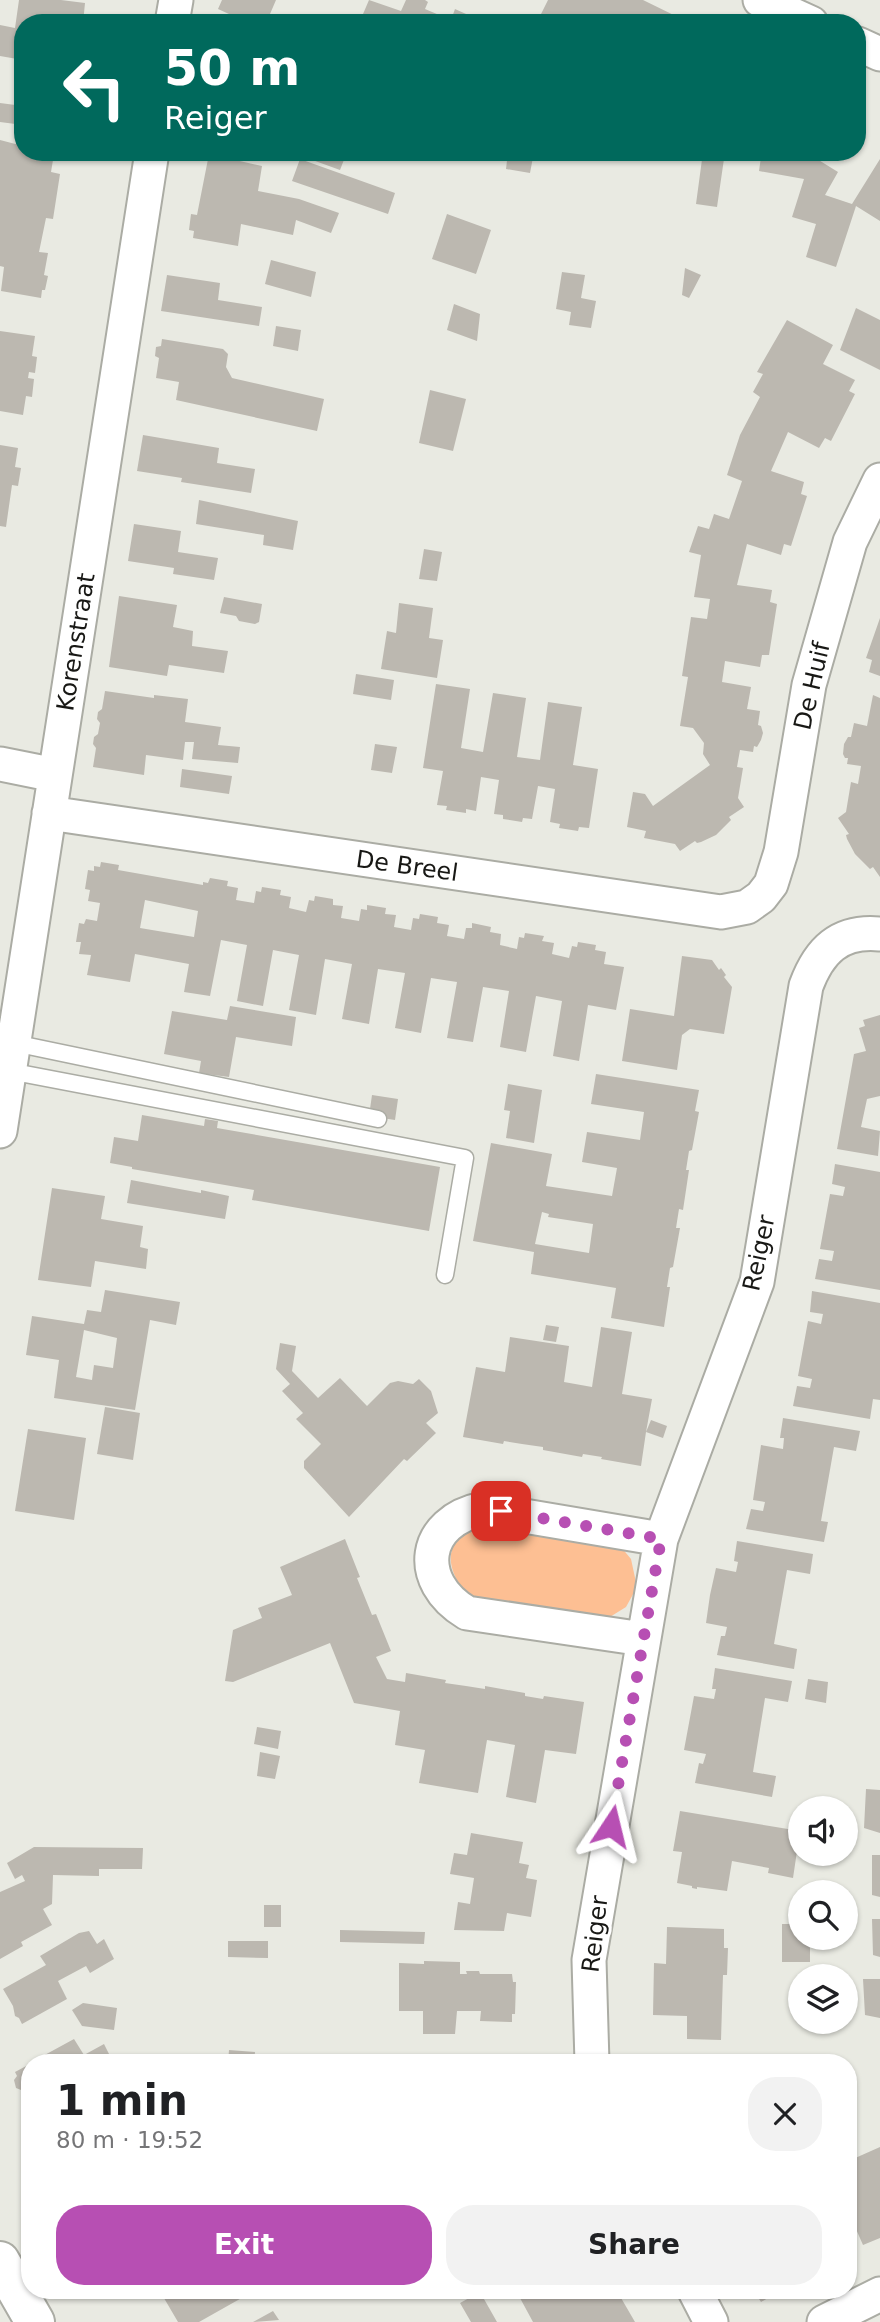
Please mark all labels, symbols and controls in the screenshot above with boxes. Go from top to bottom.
text: 50 m [164,40,300,97]
icon: left [49,42,140,133]
text: Reiger [164,99,267,137]
street label: Korenstraat [51,571,101,713]
street label: De Huif [788,639,836,733]
street label: De Breel [354,845,460,887]
street label: Reiger [737,1212,781,1294]
pin [471,1481,531,1541]
icon: arrive [482,1492,520,1530]
position arrow [574,1789,648,1863]
map controls [788,1796,858,2034]
button: sound [788,1796,858,1866]
button: search [788,1880,858,1950]
street label: Reiger [576,1894,614,1974]
button: layers [788,1964,858,2034]
text: 1 min [56,2076,188,2125]
button: close [748,2077,822,2151]
text: 80 m · 19:52 [56,2127,203,2153]
button: Exit [56,2205,432,2285]
button: Share [446,2205,822,2285]

